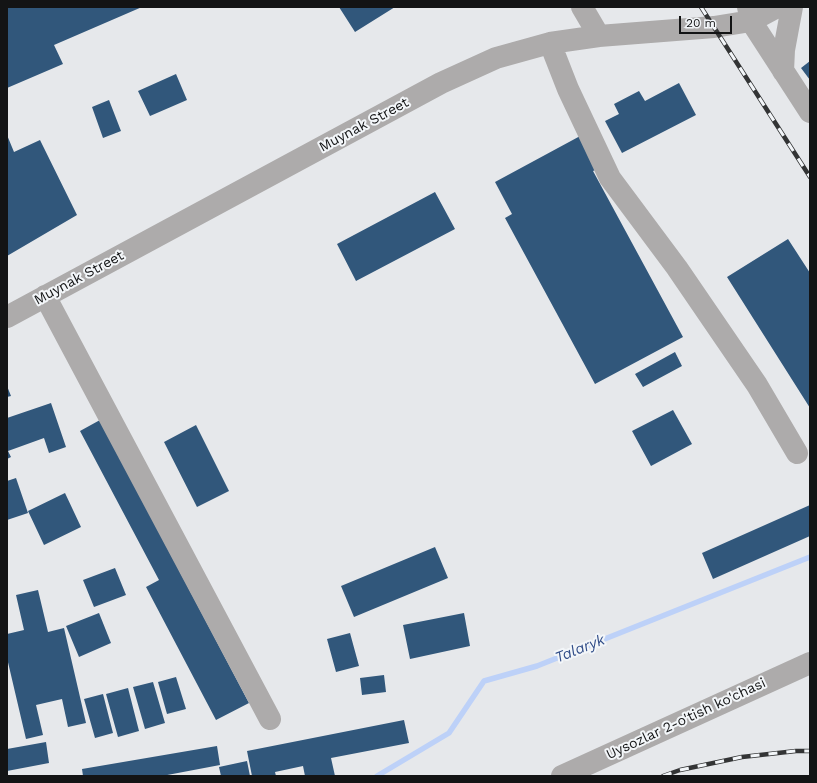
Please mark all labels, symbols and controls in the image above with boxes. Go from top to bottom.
scale bar [681,8,734,34]
text: 20 m [686,16,716,30]
street label: Muynak Street [316,94,412,156]
street label: Muynak Street [31,247,127,309]
water label: Talaryk [553,631,607,667]
street label: Uysozlar 2-o'tish ko'chasi [604,675,768,763]

